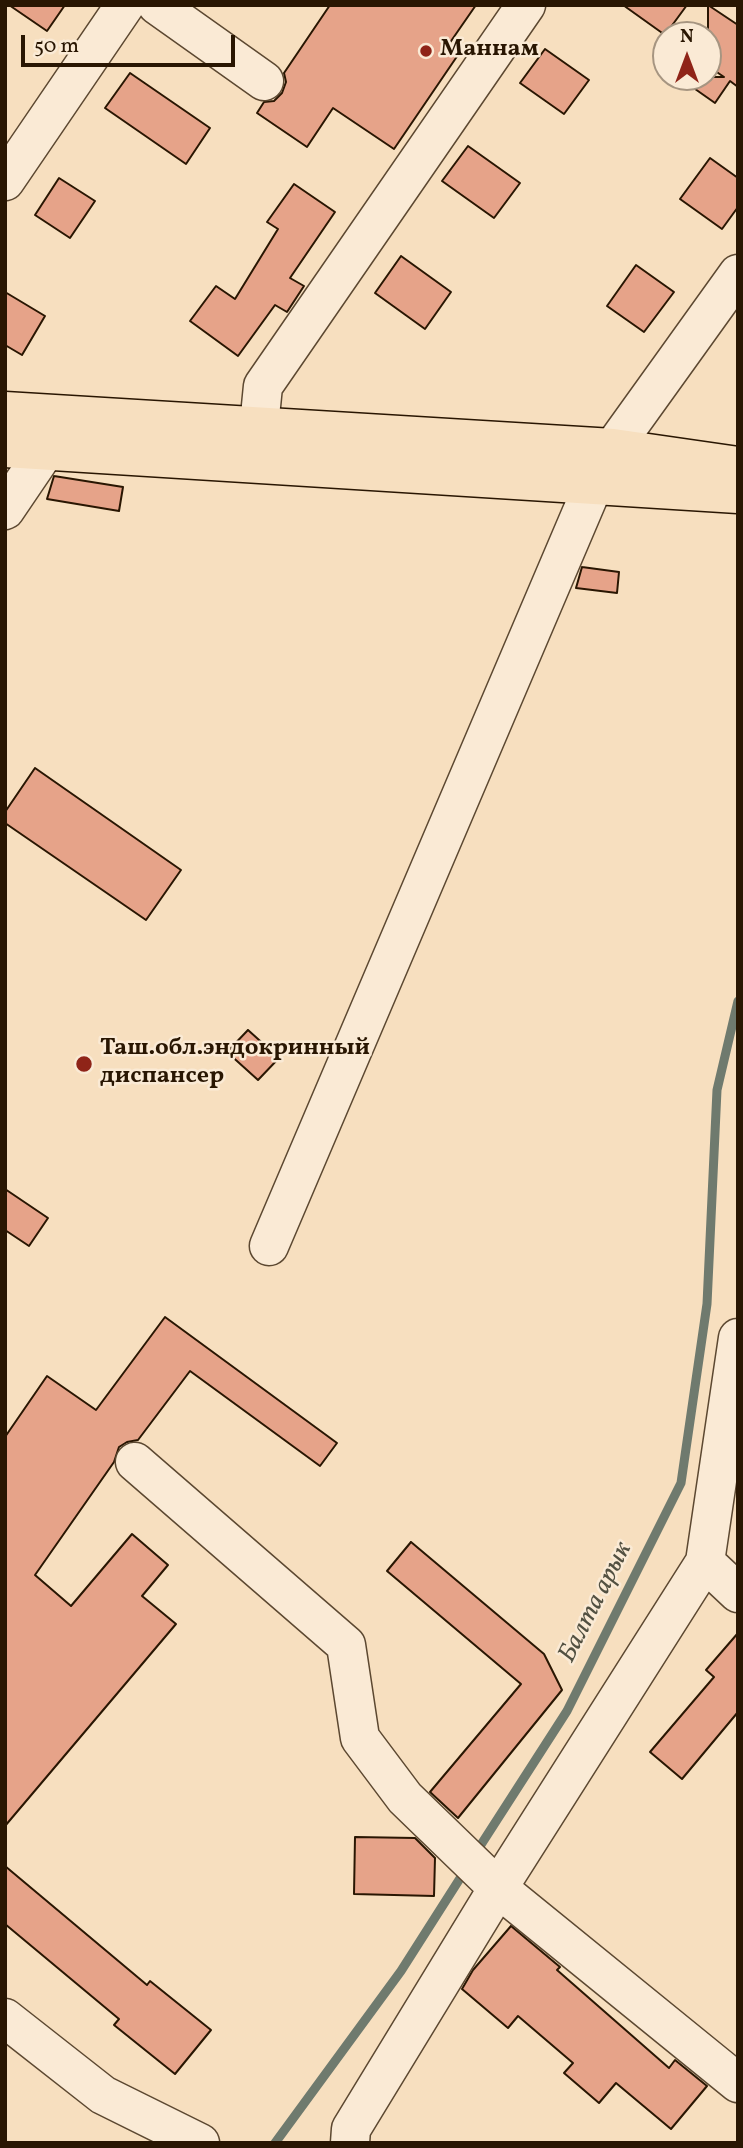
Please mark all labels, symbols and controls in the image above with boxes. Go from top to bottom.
scale bar [24,21,238,65]
north arrow [652,21,722,91]
text: N [680,24,694,50]
text: 50 m [34,32,79,61]
place label: Маннам [440,37,539,65]
marker: Маннам [418,43,434,59]
place label: Таш.обл.эндокринный диспансер [100,1036,370,1092]
marker: Таш.обл.эндокринный диспансер [74,1054,94,1074]
water label: Балта арык [554,1538,640,1668]

